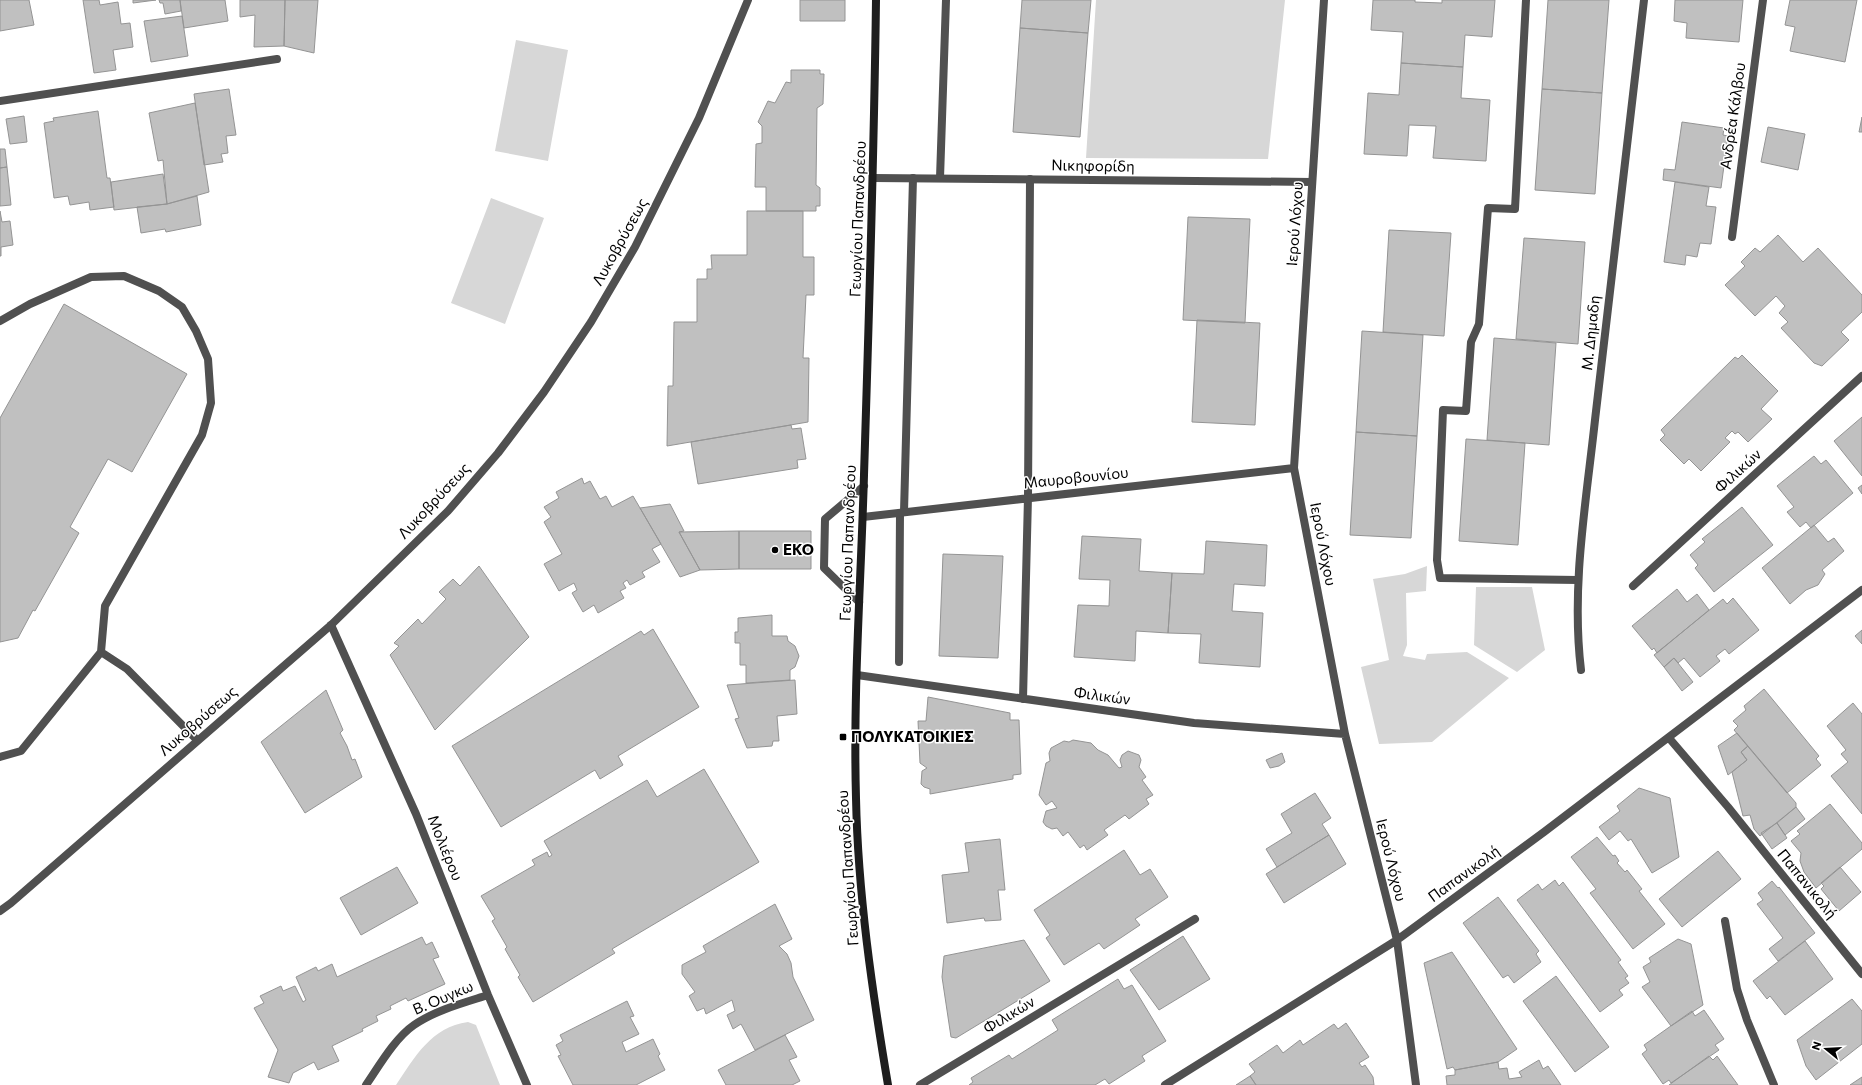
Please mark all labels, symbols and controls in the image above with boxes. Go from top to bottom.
street label: Ανδρέα Κάλβου [1716,61,1748,170]
street label: Γεωργίου Παπανδρέου [845,141,869,297]
street label: Νικηφορίδη [1051,155,1135,175]
street label: Ιερού Λόχου [1282,181,1306,267]
street label: Λυκοβρύσεως [588,195,651,288]
street label: Μ. Δημαδη [1577,294,1603,371]
street label: Φιλικών [1710,444,1765,496]
street label: Λυκοβρύσεως [393,459,473,542]
street label: Μαυροβουνίου [1023,463,1129,491]
street label: Γεωργίου Παπανδρέου [835,465,859,621]
street label: Ιερού Λόχου [1307,501,1341,587]
place label: EKO [783,540,814,558]
marker: EKO [770,545,780,555]
street label: Λυκοβρύσεως [155,682,240,759]
street label: Φιλικών [1073,682,1132,708]
place label: ΠΟΛΥΚΑΤΟΙΚΙΕΣ [851,727,974,745]
marker: ΠΟΛΥΚΑΤΟΙΚΙΕΣ [838,732,848,742]
street label: Γεωργίου Παπανδρέου [833,790,861,947]
street label: Μολιέρου [425,812,467,883]
street label: Ιερού Λόχου [1373,817,1411,903]
street label: Παπανικολή [1424,841,1503,905]
street label: Παπανικολή [1774,845,1841,922]
street label: Β. Ουγκω [410,976,475,1018]
street label: Φιλικών [980,992,1038,1036]
north arrow [1806,1029,1846,1069]
text: N [1809,1040,1823,1052]

